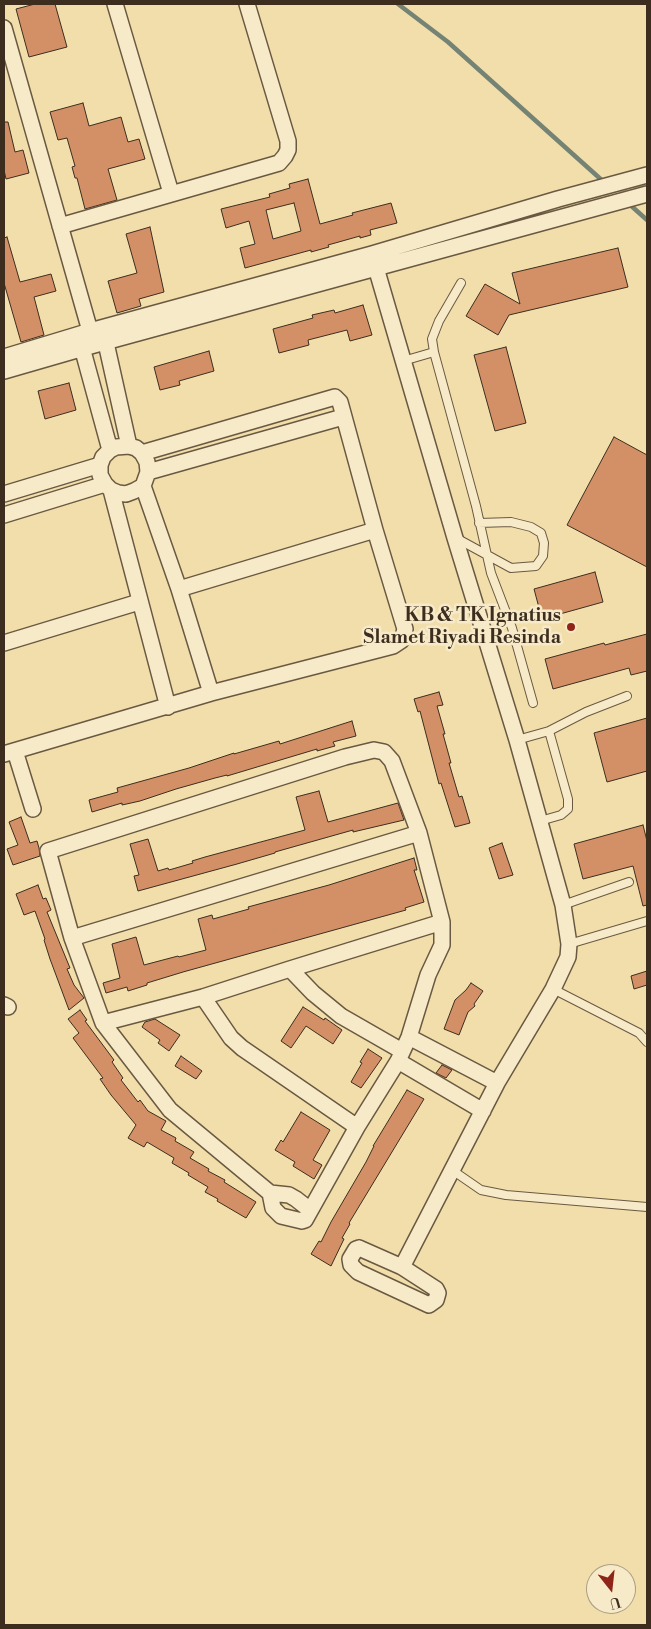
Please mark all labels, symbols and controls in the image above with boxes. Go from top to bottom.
place label: KB & TK Ignatius Slamet Riyadi Resinda [363,605,561,649]
marker: KB & TK Ignatius Slamet Riyadi Resinda [565,621,577,633]
north arrow [586,1564,636,1614]
text: U [607,1592,623,1613]

